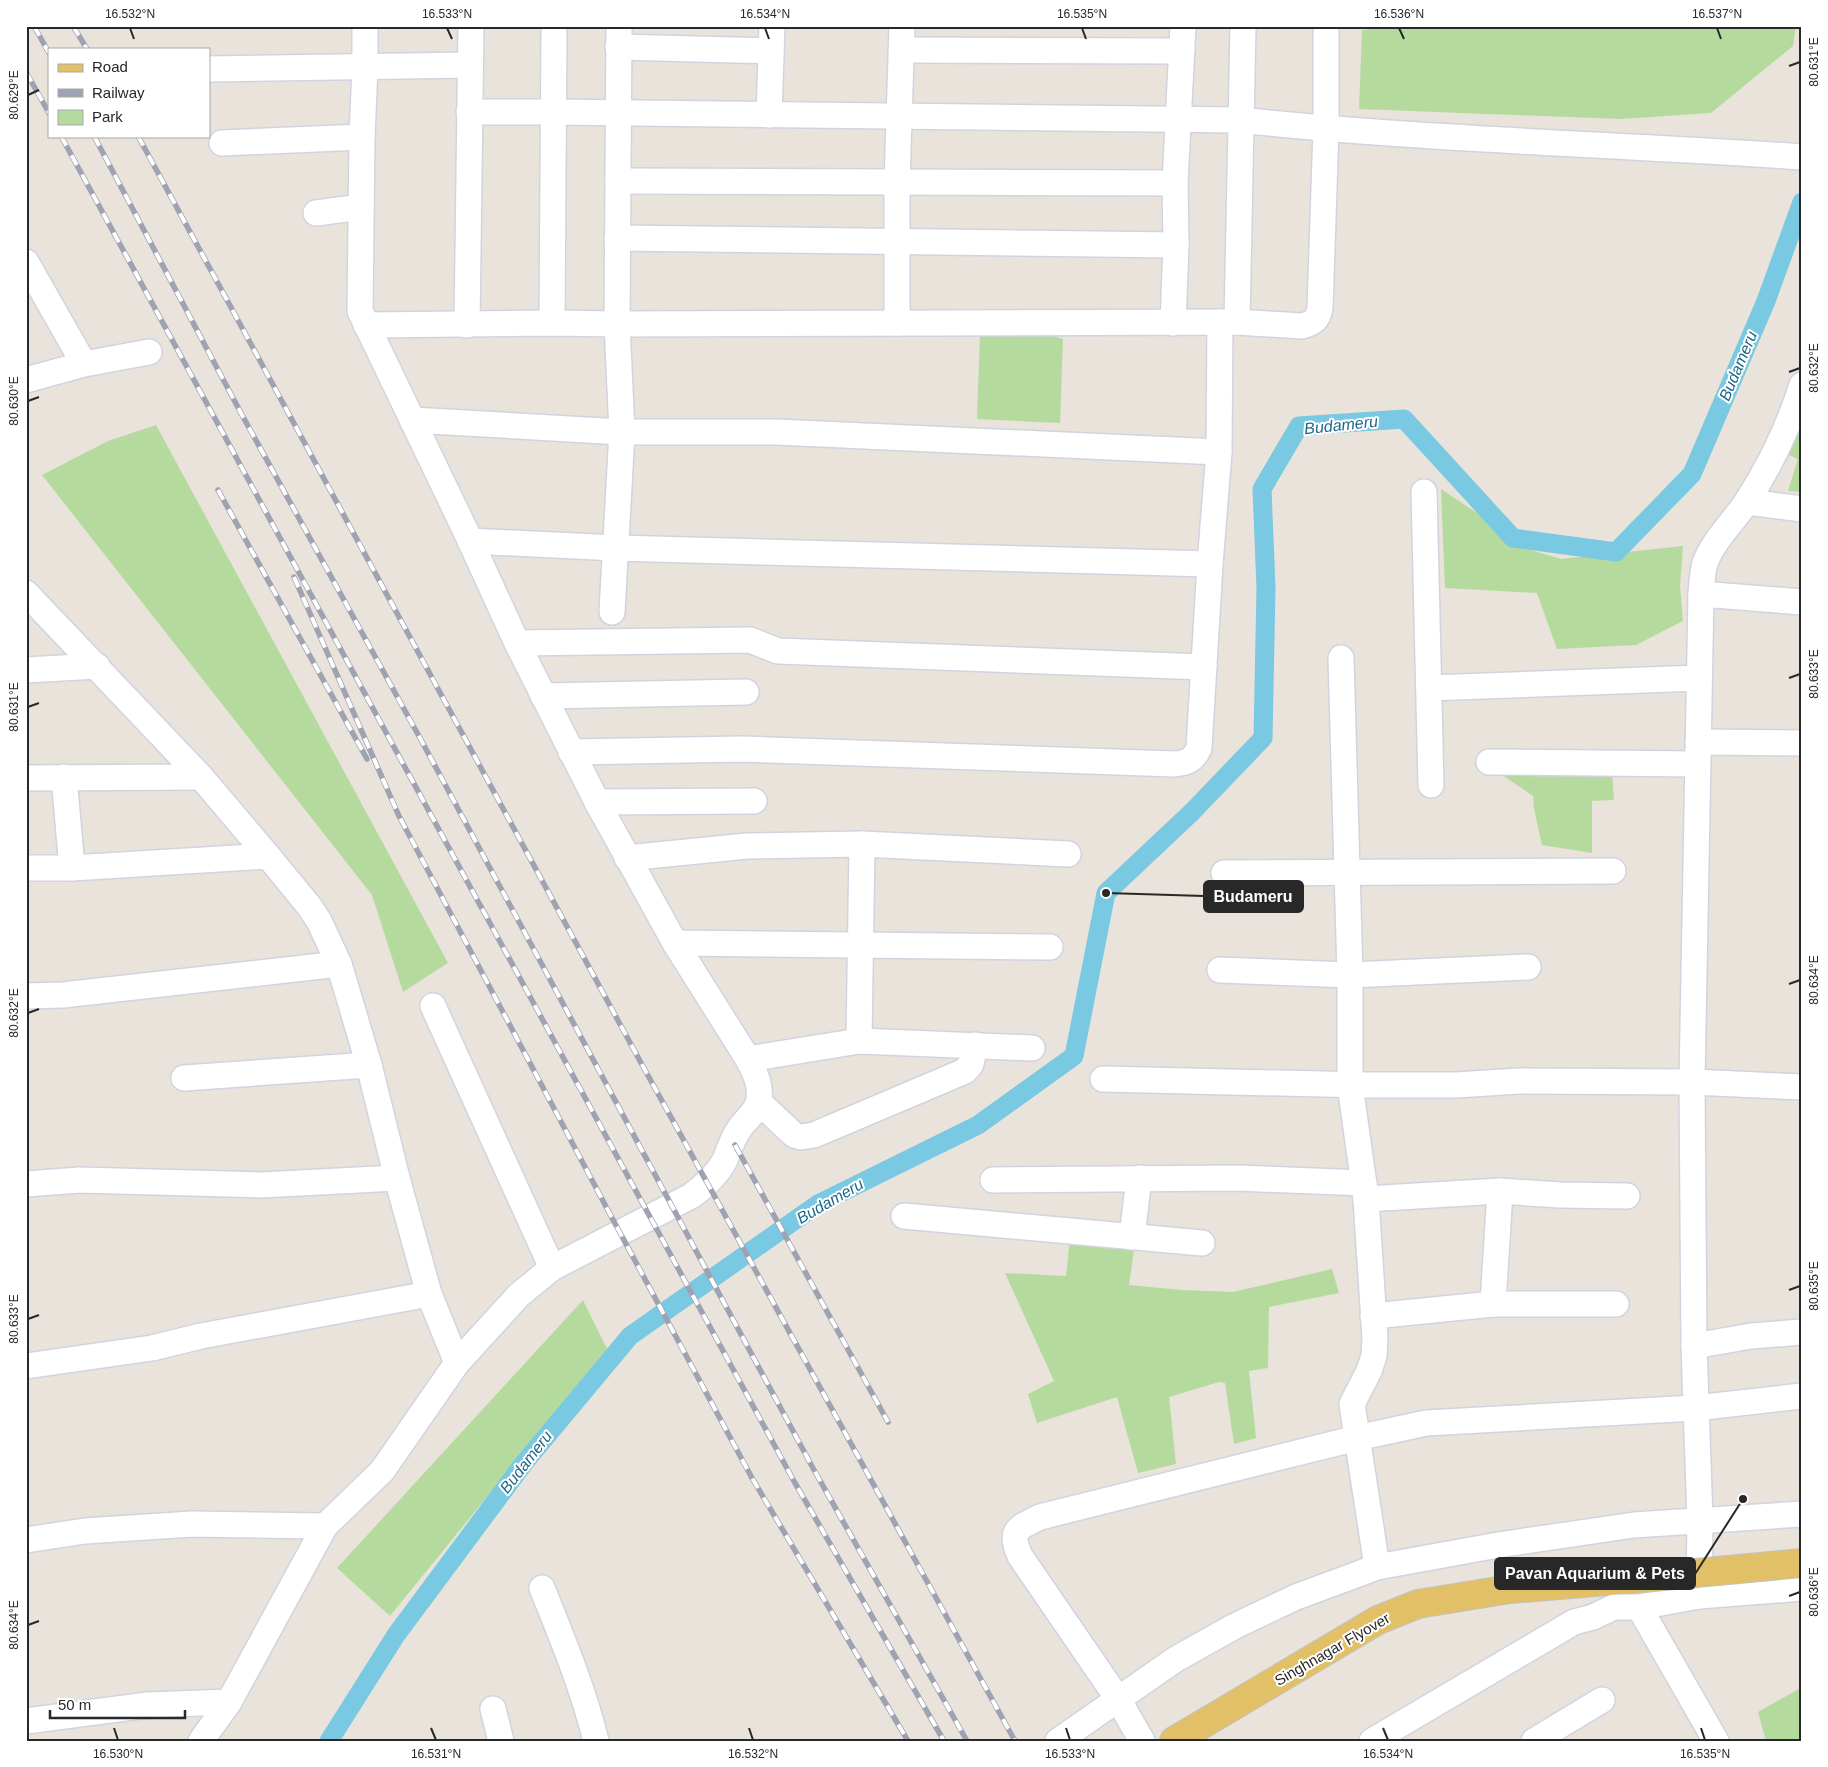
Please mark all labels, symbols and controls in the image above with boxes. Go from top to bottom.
text: 16.532°N [105,7,155,21]
text: 16.533°N [422,7,472,21]
text: 16.534°N [740,7,790,21]
text: 16.535°N [1057,7,1107,21]
text: 16.536°N [1374,7,1424,21]
text: 16.537°N [1692,7,1742,21]
text: 80.631°E [1807,37,1821,87]
legend [48,48,210,138]
text: Road [92,58,128,75]
text: 80.629°E [7,70,21,120]
text: Railway [92,84,145,101]
text: Park [92,108,123,125]
water label: Budameru [1716,329,1760,403]
text: 80.632°E [1807,343,1821,393]
text: 80.630°E [7,376,21,426]
water label: Budameru [1303,413,1379,437]
text: 80.633°E [1807,649,1821,699]
text: 80.631°E [7,682,21,732]
callout: Budameru [1204,881,1303,912]
text: Budameru [1213,888,1293,905]
text: 80.634°E [1807,955,1821,1005]
text: 80.632°E [7,988,21,1038]
water label: Budameru [794,1175,866,1227]
text: 80.635°E [1807,1261,1821,1311]
text: 80.633°E [7,1294,21,1344]
water label: Budameru [497,1428,555,1496]
callout: Pavan Aquarium & Pets [1495,1558,1695,1589]
text: Pavan Aquarium & Pets [1505,1565,1685,1582]
text: 80.636°E [1807,1567,1821,1617]
text: 80.634°E [7,1600,21,1650]
street label: Singhnagar Flyover [1271,1609,1393,1689]
scale bar [50,1687,185,1719]
text: 50 m [58,1696,91,1713]
text: 16.530°N [93,1747,143,1761]
text: 16.531°N [411,1747,461,1761]
text: 16.532°N [728,1747,778,1761]
text: 16.533°N [1045,1747,1095,1761]
text: 16.534°N [1363,1747,1413,1761]
text: 16.535°N [1680,1747,1730,1761]

